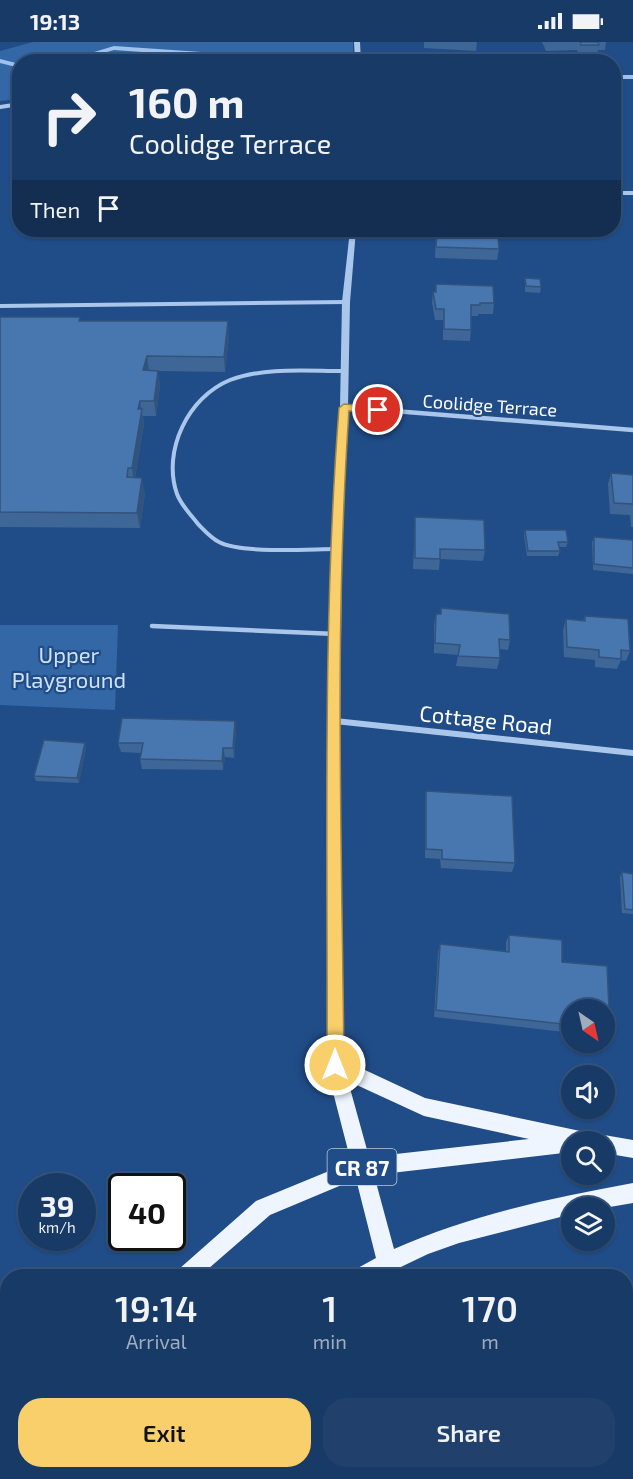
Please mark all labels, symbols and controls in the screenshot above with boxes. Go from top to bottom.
text: 19:13 [30,8,80,34]
text: 160 m [129,76,245,126]
icon: right [30,78,108,156]
text: Coolidge Terrace [129,127,331,159]
icon: arrive [92,192,125,225]
text: Then [30,196,80,222]
pin [352,384,403,435]
street label: Coolidge Terrace [422,389,558,421]
icon: arrive [361,393,394,426]
park label: Upper Playground [12,641,126,692]
street label: Cottage Road [418,699,554,739]
north arrow [561,999,615,1053]
map controls [561,999,615,1251]
position arrow [303,1033,367,1097]
button: sound [561,1065,615,1119]
button: search [561,1131,615,1185]
road number: CR 87 [328,1149,397,1185]
speed limit sign: 40 [108,1173,186,1251]
text: 39 [40,1187,74,1223]
button: layers [561,1197,615,1251]
text: km/h [38,1218,76,1236]
text: 19:14 [115,1286,198,1329]
text: 1 [322,1286,337,1329]
text: 170 [462,1286,518,1329]
text: Arrival [126,1329,187,1353]
text: min [313,1329,347,1353]
text: m [481,1329,499,1353]
button: Exit [18,1398,311,1467]
button: Share [323,1398,615,1467]

